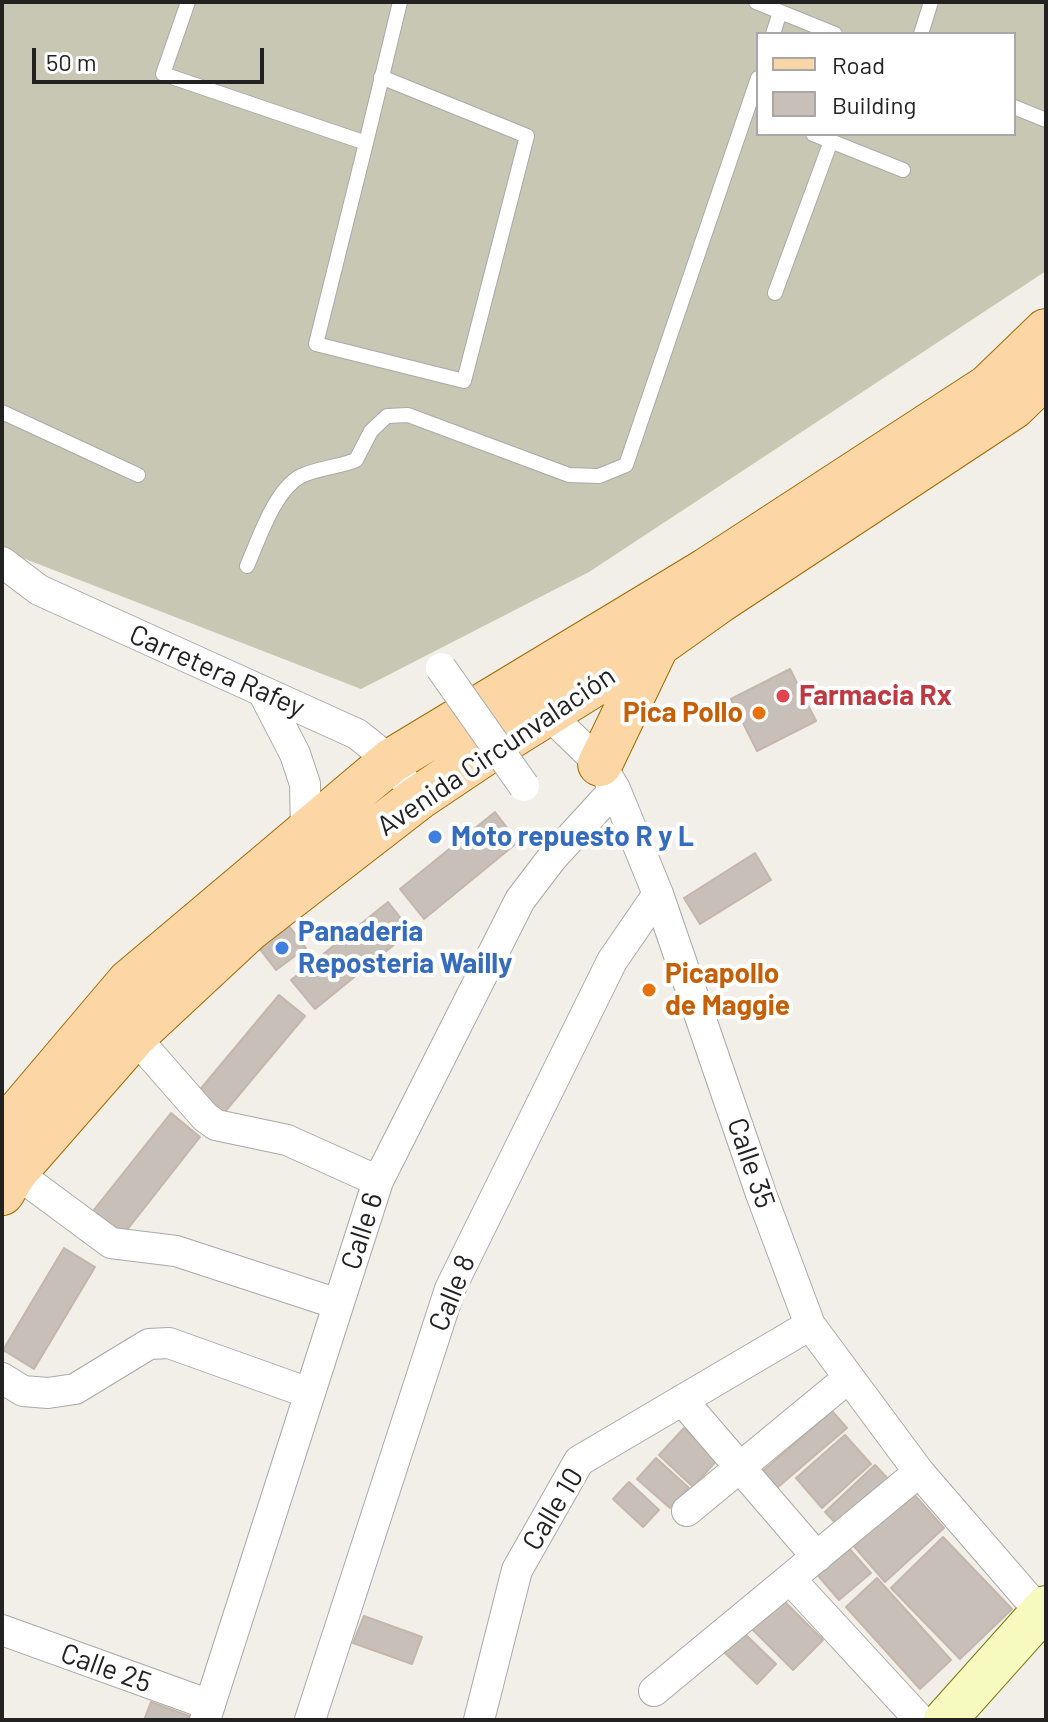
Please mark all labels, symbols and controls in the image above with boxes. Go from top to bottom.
scale bar [36,32,268,82]
legend [756,32,1016,136]
text: 50 m [46,47,97,76]
text: Road [832,50,885,79]
text: Building [832,90,916,119]
street label: Carretera Rafey [124,617,310,725]
street label: Avenida Circunvalación [371,659,621,843]
place label: Farmacia Rx [799,679,952,713]
marker: Farmacia Rx [774,687,792,705]
place label: Pica Pollo [623,696,743,730]
marker: Pica Pollo [750,704,768,722]
place label: Moto repuesto R y L [451,820,694,854]
marker: Moto repuesto R y L [426,828,444,846]
place label: Panaderia Reposteria Wailly [298,915,512,981]
marker: Panaderia Reposteria Wailly [273,939,291,957]
place label: Picapollo de Maggie [665,957,790,1023]
marker: Picapollo de Maggie [640,981,658,999]
street label: Calle 35 [720,1113,782,1213]
street label: Calle 6 [334,1188,390,1274]
street label: Calle 8 [422,1250,482,1336]
street label: Calle 10 [515,1462,591,1556]
street label: Calle 25 [56,1636,156,1700]

